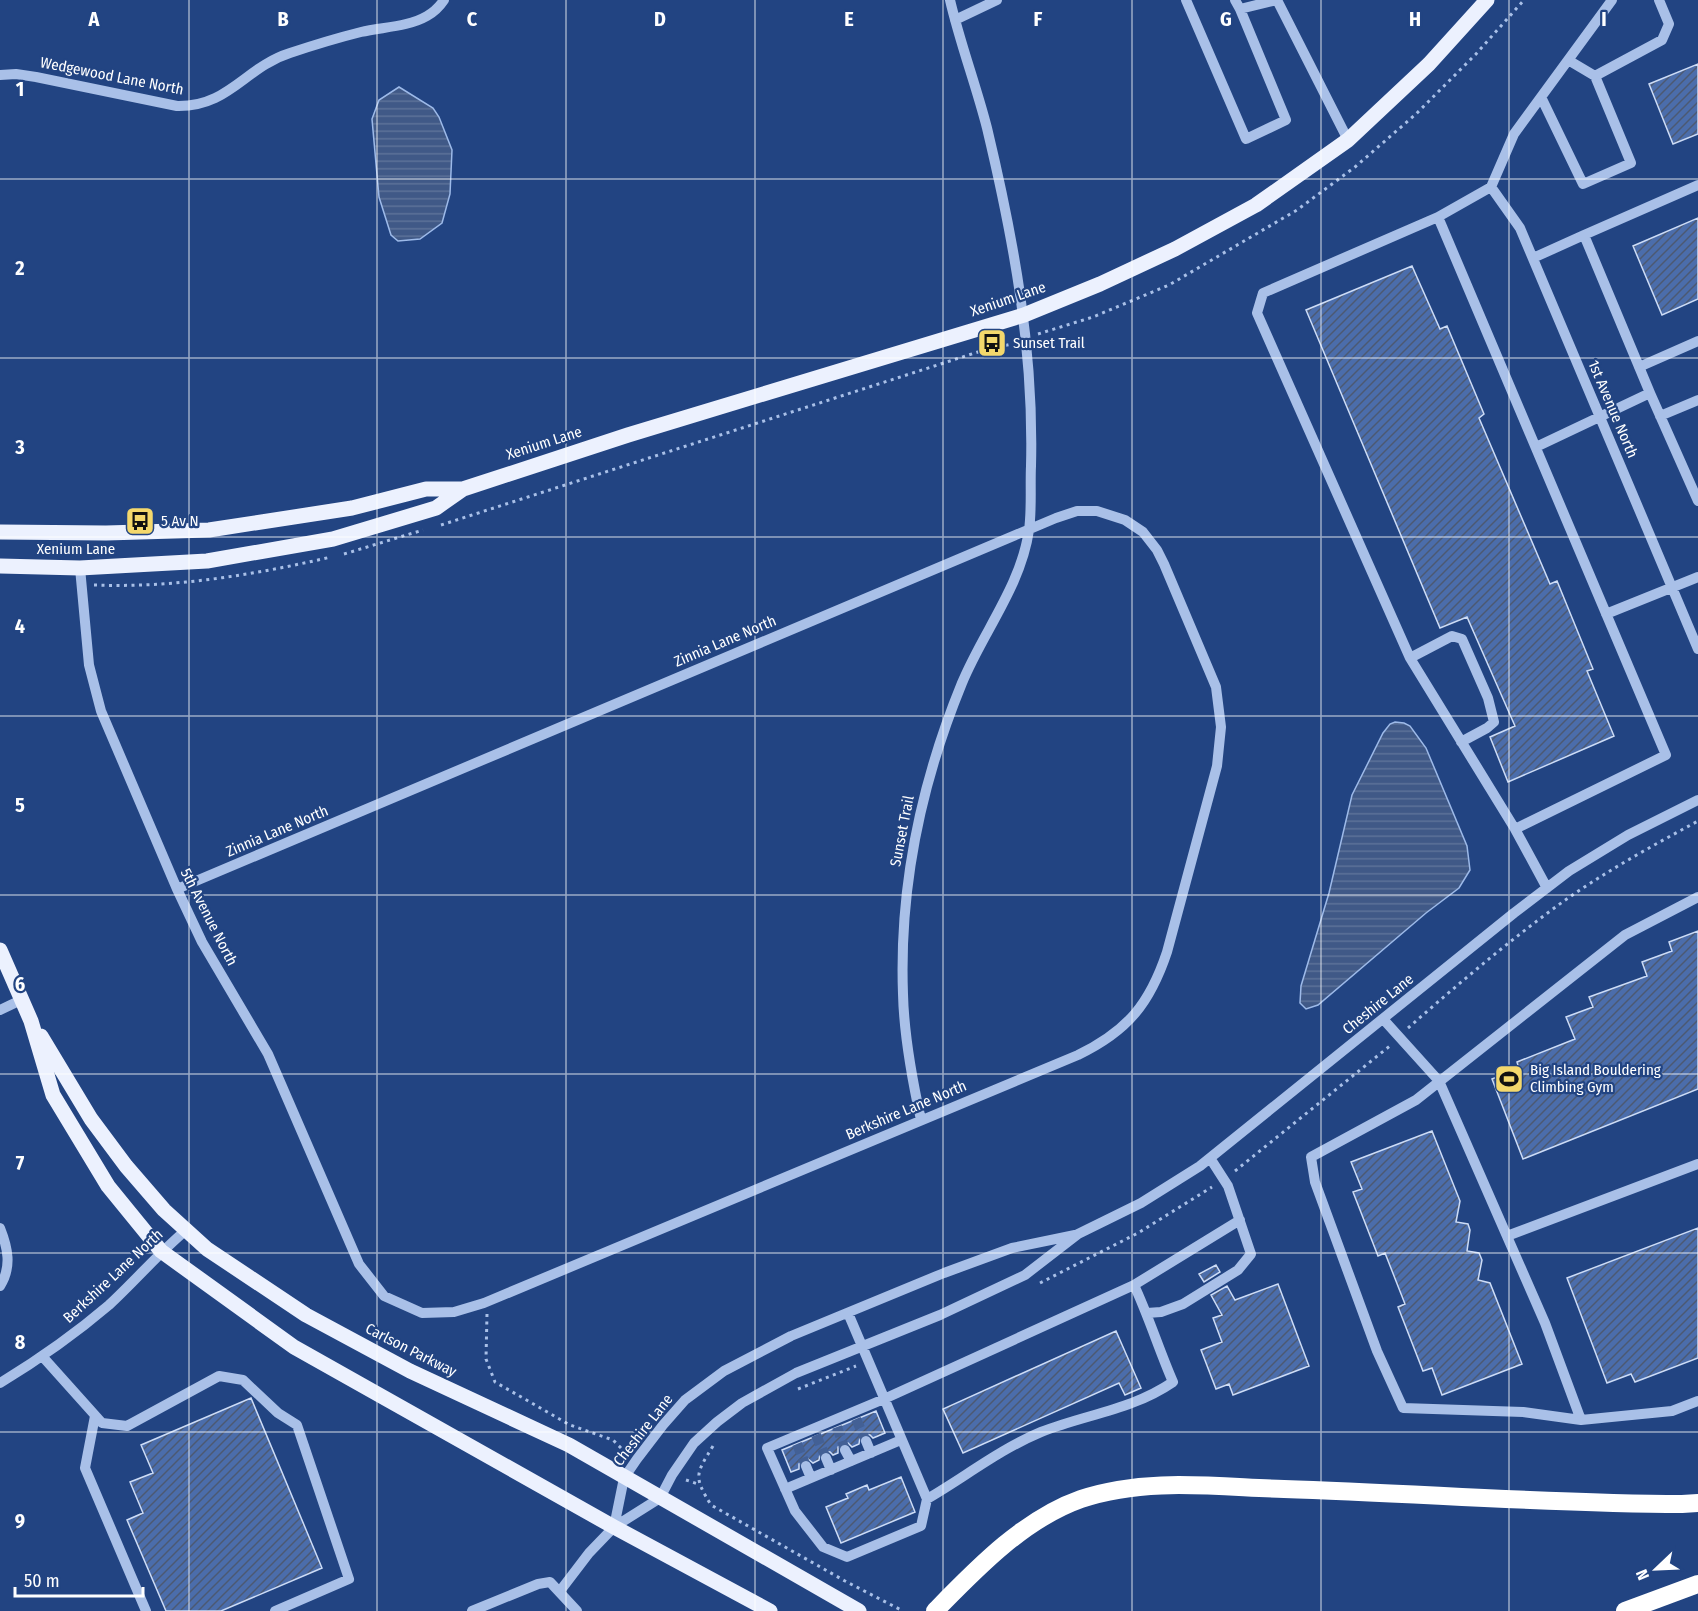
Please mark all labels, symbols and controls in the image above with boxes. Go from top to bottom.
text: A [88,7,101,31]
text: B [277,7,289,31]
text: C [467,7,478,31]
text: D [654,7,666,31]
text: E [844,7,854,31]
text: F [1034,7,1043,31]
text: G [1220,7,1232,31]
text: H [1409,7,1421,31]
text: I [1601,7,1607,31]
street label: Wedgewood Lane North [39,53,185,99]
text: 1 [16,77,24,101]
text: 2 [14,256,25,280]
street label: Xenium Lane [968,278,1048,320]
bus stop icon: Sunset Trail [976,327,1008,359]
place label: Sunset Trail [1013,334,1085,352]
street label: 1st Avenue North [1584,357,1642,461]
street label: Xenium Lane [504,422,584,464]
text: 3 [14,435,25,459]
bus stop icon: 5 Av N [124,505,156,537]
place label: 5 Av N [161,512,199,530]
street label: Xenium Lane [37,540,115,558]
street label: Zinnia Lane North [671,611,779,671]
text: 4 [15,614,25,638]
text: 5 [15,793,25,817]
street label: Sunset Trail [886,794,918,868]
street label: Zinnia Lane North [223,801,331,861]
street label: 5th Avenue North [177,865,241,969]
street label: Cheshire Lane [1339,970,1417,1038]
text: 6 [15,972,25,996]
place label: Big Island Bouldering Climbing Gym [1530,1061,1661,1096]
sports icon: Big Island Bouldering Climbing Gym [1493,1063,1525,1095]
street label: Berkshire Lane North [843,1076,969,1144]
text: 7 [16,1151,25,1175]
street label: Berkshire Lane North [60,1225,166,1327]
street label: Carlson Parkway [362,1319,460,1381]
text: 8 [15,1330,26,1354]
street label: Cheshire Lane [609,1391,677,1469]
text: 9 [15,1509,25,1533]
north arrow [1626,1539,1686,1599]
scale bar [15,1560,142,1598]
text: N [1632,1567,1653,1583]
text: 50 m [24,1570,60,1592]

